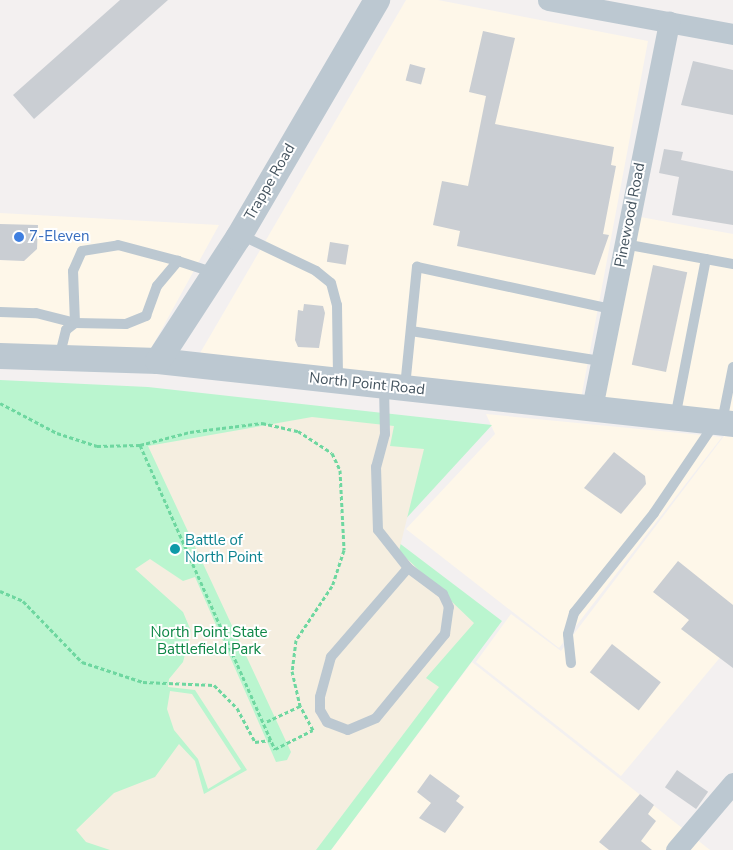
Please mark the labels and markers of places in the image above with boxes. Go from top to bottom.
place label: 7-Eleven [29,228,89,246]
marker: 7-Eleven [13,231,25,243]
place label: Battle of North Point [185,531,263,566]
marker: Battle of North Point [169,543,181,555]

